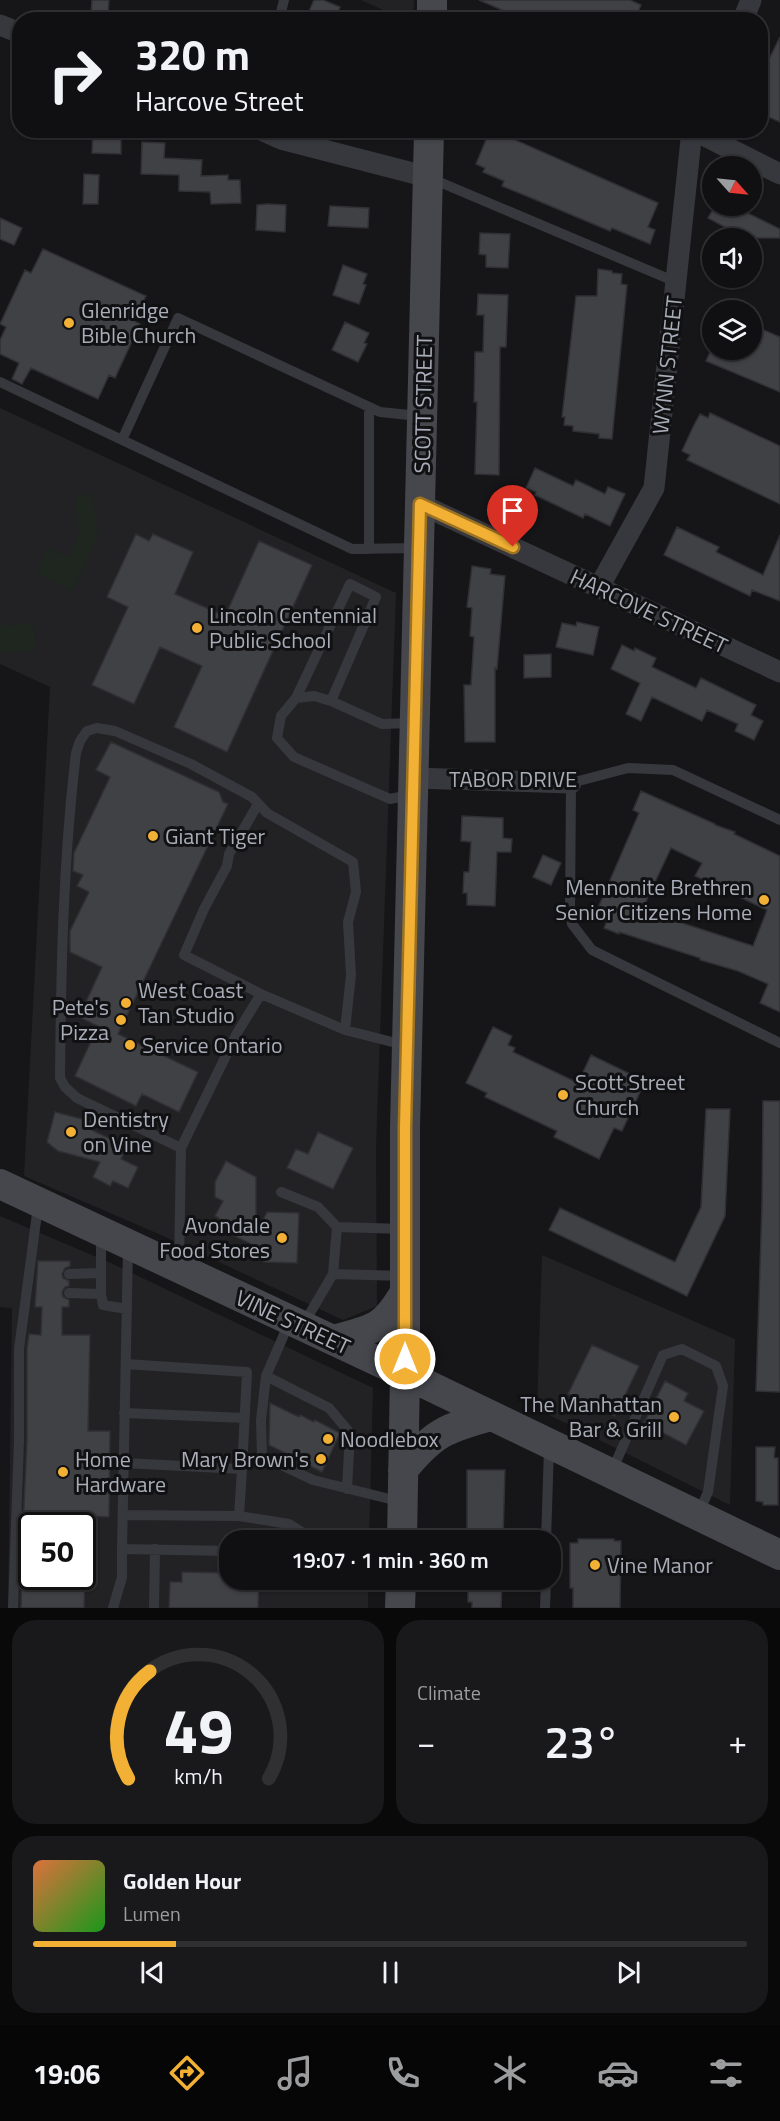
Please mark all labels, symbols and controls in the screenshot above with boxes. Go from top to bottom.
text: 320 m [135,22,250,86]
icon: right [36,36,114,114]
text: Harcove Street [135,80,303,121]
north arrow [702,156,762,216]
map controls [702,156,762,360]
button: sound [702,228,762,288]
place label: Glenridge Bible Church [81,293,196,352]
street label: WYNN STREET [643,294,691,436]
button: layers [702,300,762,360]
marker: Glenridge Bible Church [62,316,76,330]
street label: SCOTT STREET [405,334,441,474]
pin [487,485,538,547]
icon: arrive [496,494,529,527]
street label: HARCOVE STREET [565,560,734,663]
place label: Lincoln Centennial Public School [209,598,377,657]
marker: Lincoln Centennial Public School [190,621,204,635]
street label: TABOR DRIVE [449,762,577,796]
place label: Giant Tiger [165,819,266,853]
marker: Giant Tiger [146,829,160,843]
place label: Mennonite Brethren Senior Citizens Home [555,870,752,929]
marker: Mennonite Brethren Senior Citizens Home [757,893,771,907]
place label: West Coast Tan Studio [138,973,244,1032]
place label: Pete's Pizza [52,990,109,1049]
marker: West Coast Tan Studio [119,996,133,1010]
marker: Pete's Pizza [114,1013,128,1027]
place label: Service Ontario [142,1028,283,1062]
marker: Service Ontario [123,1038,137,1052]
place label: Scott Street Church [575,1065,685,1124]
marker: Scott Street Church [556,1088,570,1102]
place label: Dentistry on Vine [83,1102,169,1161]
marker: Dentistry on Vine [64,1125,78,1139]
place label: Avondale Food Stores [159,1208,270,1267]
marker: Avondale Food Stores [275,1231,289,1245]
street label: VINE STREET [230,1281,356,1364]
position arrow [373,1327,437,1391]
place label: The Manhattan Bar & Grill [520,1387,662,1446]
marker: The Manhattan Bar & Grill [667,1410,681,1424]
place label: Noodlebox [340,1422,439,1456]
marker: Noodlebox [321,1432,335,1446]
place label: Home Hardware [75,1442,166,1501]
place label: Mary Brown's [181,1442,309,1476]
marker: Mary Brown's [314,1452,328,1466]
marker: Home Hardware [56,1465,70,1479]
speed limit sign: 50 [18,1512,96,1590]
text: 19:07 · 1 min · 360 m [291,1543,489,1577]
place label: Vine Manor [607,1548,713,1582]
marker: Vine Manor [588,1558,602,1572]
text: Climate [417,1677,481,1708]
text: 49 [163,1682,233,1777]
text: 23° [544,1707,620,1775]
text: − [417,1717,435,1767]
text: + [729,1717,747,1767]
text: km/h [174,1760,222,1792]
text: Golden Hour [123,1864,241,1898]
text: Lumen [123,1898,181,1929]
icon: previous [136,1956,169,1989]
icon: pause [374,1956,407,1989]
icon: next [612,1956,645,1989]
icon: directions [166,2052,208,2094]
icon: music [274,2052,316,2094]
icon: phone [382,2052,424,2094]
icon: climate [489,2052,531,2094]
icon: car [597,2052,639,2094]
icon: filters [705,2052,747,2094]
text: 19:06 [33,2053,100,2094]

